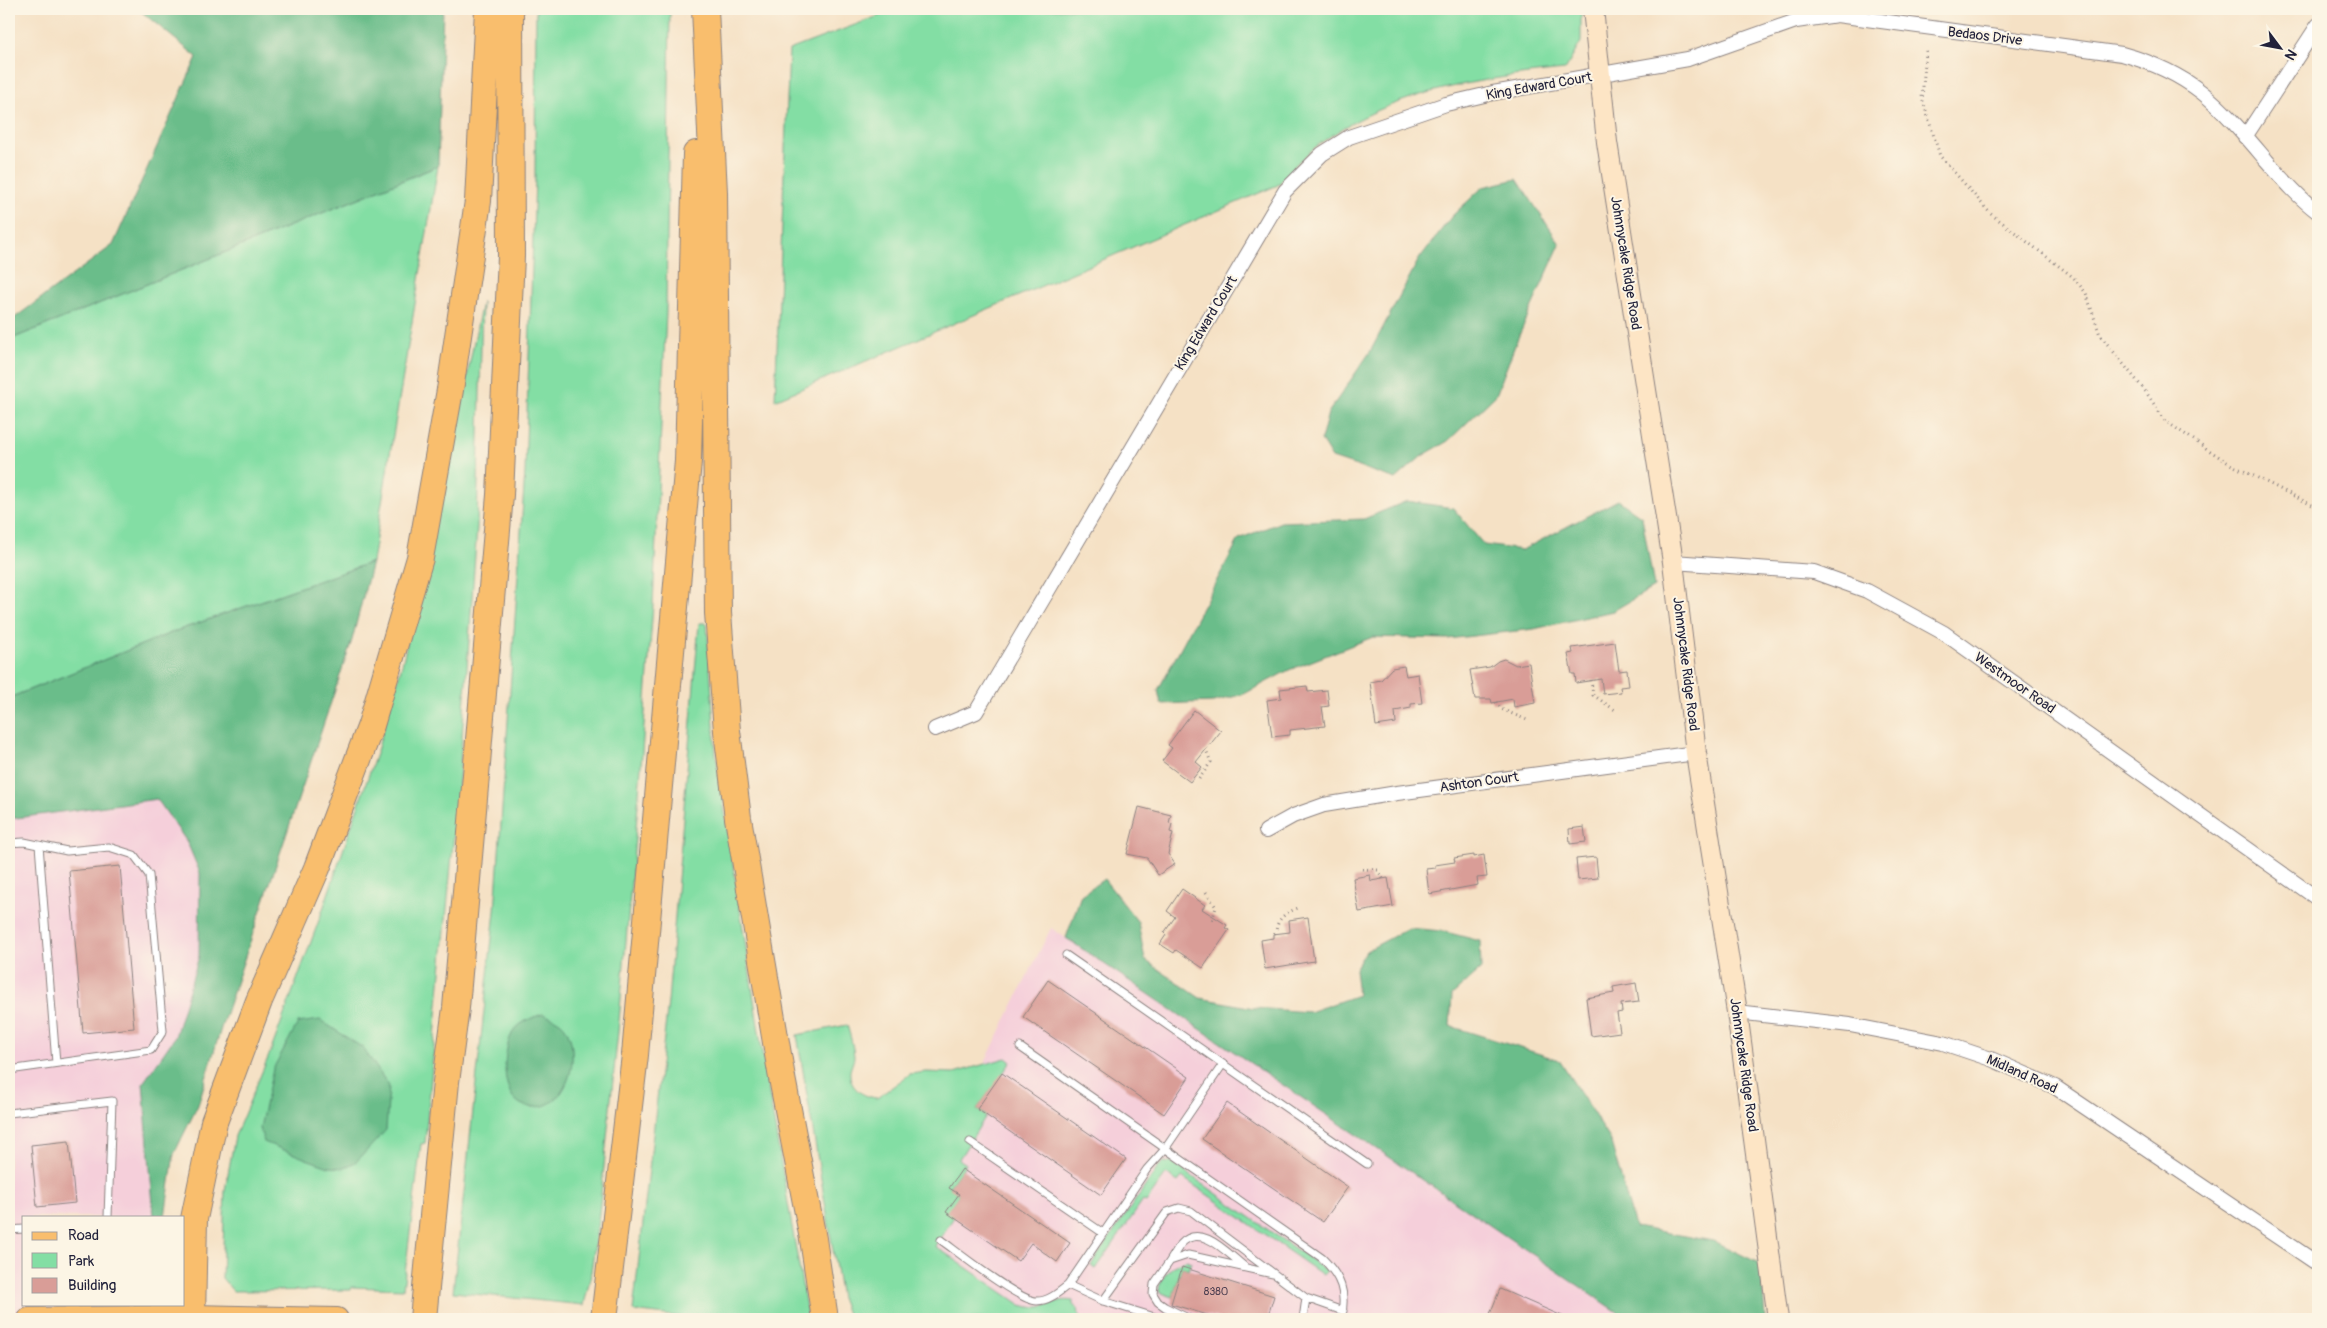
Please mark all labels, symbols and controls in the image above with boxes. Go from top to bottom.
north arrow [2254,22,2304,72]
street label: Bedaos Drive [1947,23,2023,49]
text: N [2281,46,2300,63]
street label: King Edward Court [1485,68,1594,104]
street label: Johnnycake Ridge Road [1607,195,1645,331]
street label: King Edward Court [1171,272,1241,373]
street label: Johnnycake Ridge Road [1669,596,1703,732]
street label: Westmoor Road [1971,649,2059,717]
street label: Ashton Court [1438,768,1520,796]
street label: Johnnycake Ridge Road [1726,997,1762,1133]
street label: Midland Road [1984,1051,2060,1097]
legend [22,1216,185,1306]
text: Road [68,1226,99,1245]
text: Park [68,1252,95,1271]
text: Building [68,1276,116,1295]
house number: 8380 [1204,1285,1228,1298]

